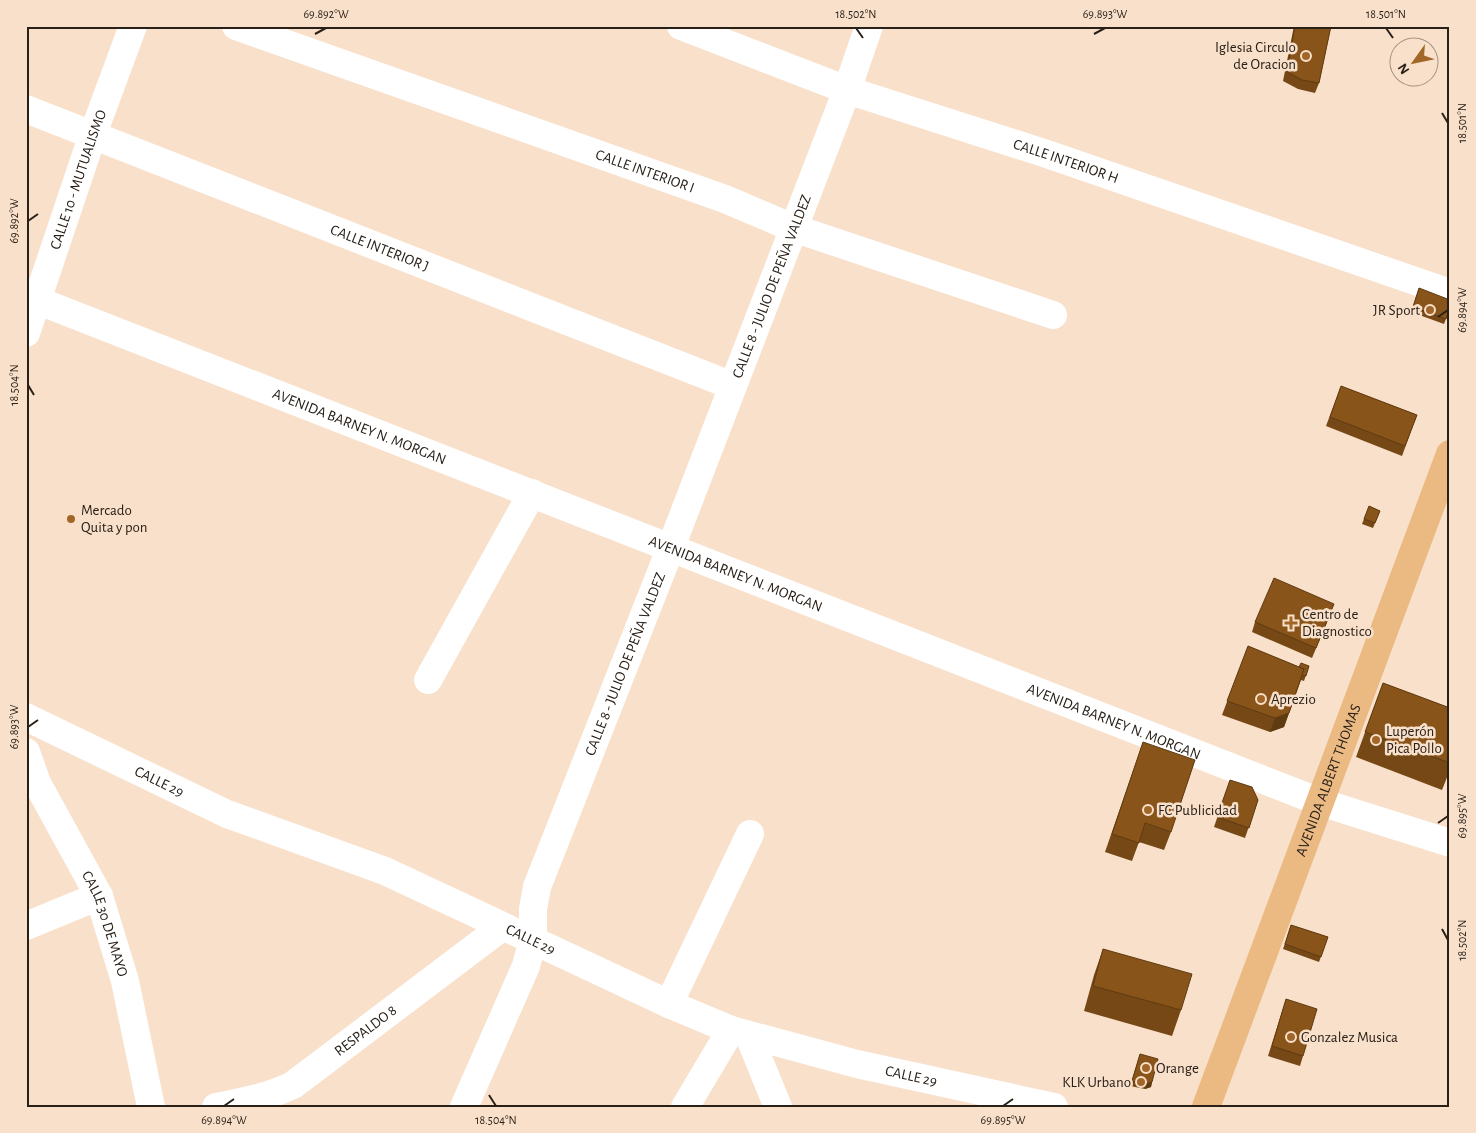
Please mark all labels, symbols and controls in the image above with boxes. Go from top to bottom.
text: 69.892°W [303,8,349,20]
text: 18.502°N [835,8,877,20]
text: 69.893°W [1083,8,1128,20]
text: 18.501°N [1366,8,1406,20]
north arrow [1388,38,1438,88]
place label: Iglesia Circulo de Oracion [1215,40,1296,72]
marker: Iglesia Circulo de Oracion [1300,50,1312,62]
text: N [1395,61,1412,76]
text: 18.501°N [1456,103,1468,143]
street label: CALLE 10 - MUTUALISMO [47,108,109,251]
street label: CALLE INTERIOR H [1011,136,1120,186]
street label: CALLE INTERIOR I [594,146,697,195]
street label: CALLE 8 - JULIO DE PEÑA VALDEZ [729,193,813,380]
text: 69.892°W [8,198,20,244]
street label: CALLE INTERIOR J [328,222,431,274]
text: 69.894°W [1456,287,1468,333]
place label: JR Sport [1373,303,1420,318]
marker: JR Sport [1424,304,1436,316]
text: 18.504°N [8,364,20,406]
street label: AVENIDA BARNEY N. MORGAN [270,386,448,467]
place label: Mercado Quita y pon [81,503,148,535]
marker: Mercado Quita y pon [65,513,77,525]
street label: AVENIDA BARNEY N. MORGAN [647,533,825,614]
street label: CALLE 8 - JULIO DE PEÑA VALDEZ [582,570,668,758]
place label: Centro de Diagnostico [1302,607,1372,639]
marker: Centro de Diagnostico [1284,616,1298,630]
street label: AVENIDA BARNEY N. MORGAN [1025,681,1203,762]
place label: Aprezio [1271,692,1316,707]
marker: Aprezio [1255,693,1267,705]
street label: AVENIDA ALBERT THOMAS [1293,702,1363,858]
text: 69.893°W [8,704,20,749]
place label: Luperón Pica Pollo [1386,724,1442,756]
marker: Luperón Pica Pollo [1370,734,1382,746]
street label: CALLE 29 [132,763,186,800]
text: 69.895°W [1456,793,1468,838]
place label: FC Publicidad [1158,803,1237,818]
marker: FC Publicidad [1142,804,1154,816]
street label: CALLE 30 DE MAYO [79,868,131,978]
text: 18.502°N [1456,919,1468,961]
street label: CALLE 29 [504,921,558,957]
street label: RESPALDO 8 [332,1002,399,1058]
place label: Gonzalez Musica [1301,1030,1398,1045]
marker: Gonzalez Musica [1285,1031,1297,1043]
place label: Orange [1156,1061,1199,1076]
marker: Orange [1140,1062,1152,1074]
street label: CALLE 29 [884,1063,939,1089]
place label: KLK Urbano [1062,1075,1131,1090]
marker: KLK Urbano [1135,1076,1147,1088]
text: 69.894°W [201,1114,247,1126]
text: 18.504°N [475,1114,517,1126]
text: 69.895°W [981,1114,1026,1126]

